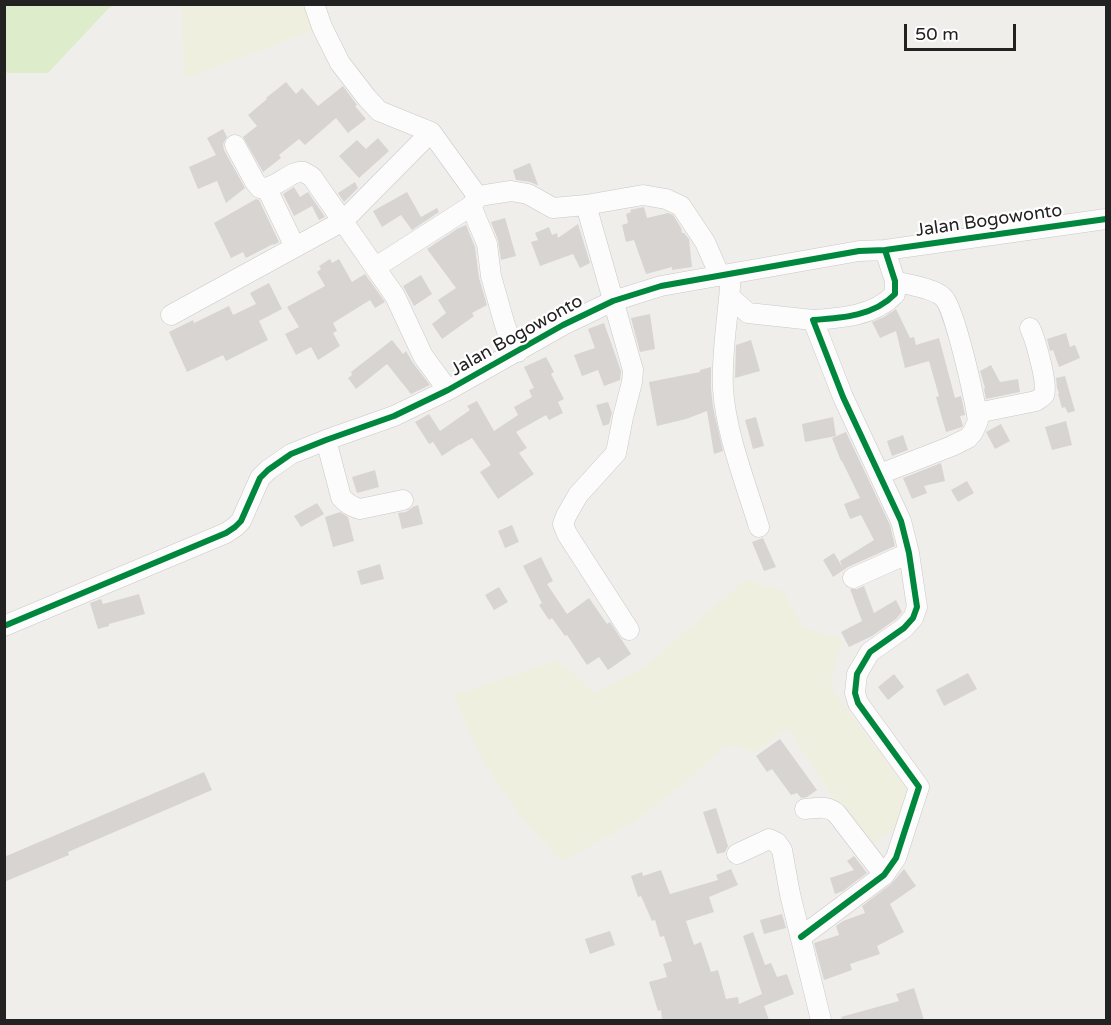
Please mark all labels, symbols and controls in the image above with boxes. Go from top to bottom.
scale bar [907,12,1020,50]
text: 50 m [915,23,959,45]
street label: Jalan Bogowonto [914,200,1064,242]
street label: Jalan Bogowonto [447,291,587,381]

